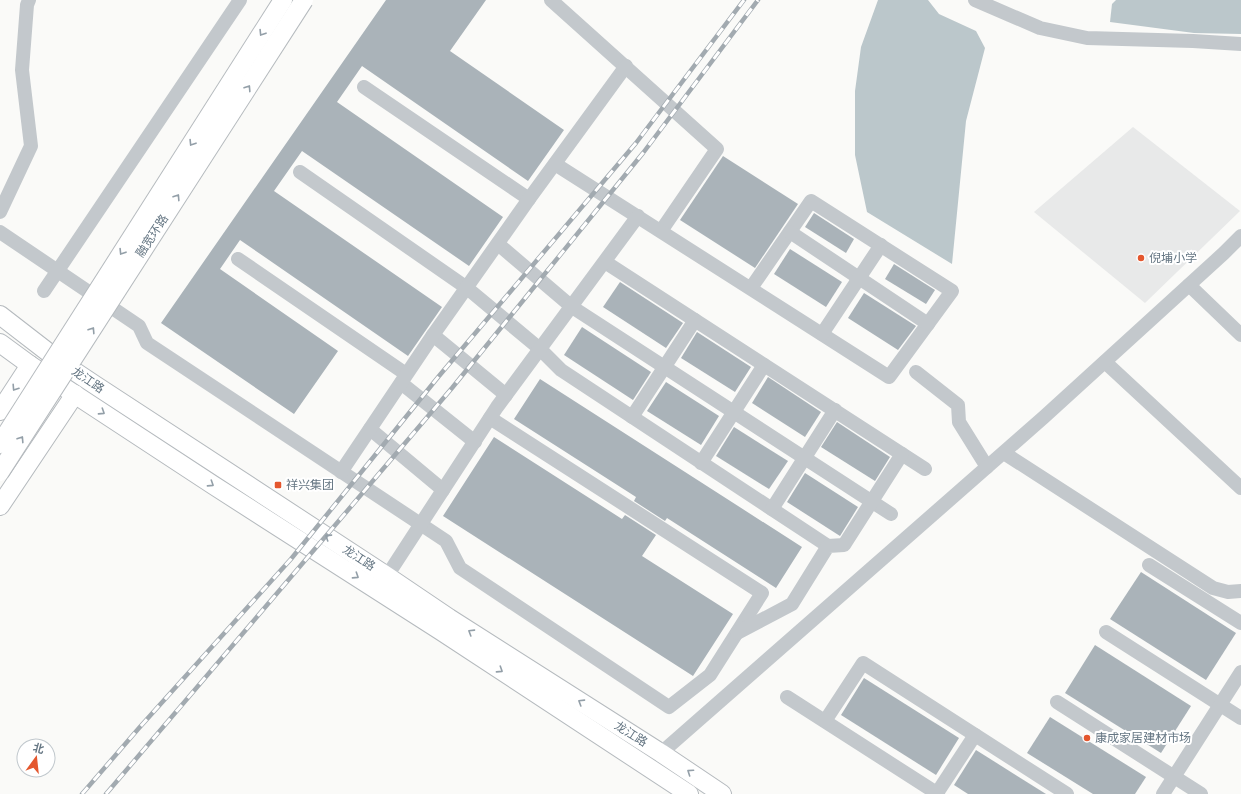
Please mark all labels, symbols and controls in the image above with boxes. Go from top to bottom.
one-way arrow [259,29,266,36]
one-way arrow [243,85,250,92]
one-way arrow [190,138,197,145]
one-way arrow [172,194,180,201]
street label: 融宽环路 [133,212,171,260]
one-way arrow [119,248,127,255]
place label: 倪埔小学 [1149,251,1197,265]
marker: 倪埔小学 [1136,253,1146,263]
one-way arrow [87,327,94,334]
street label: 龙江路 [69,364,107,396]
one-way arrow [12,384,20,391]
one-way arrow [98,407,105,415]
one-way arrow [16,436,24,443]
place label: 祥兴集团 [286,478,334,492]
one-way arrow [206,479,213,486]
marker: 祥兴集团 [273,480,283,490]
one-way arrow [325,535,332,542]
street label: 龙江路 [340,542,378,574]
one-way arrow [351,571,358,578]
one-way arrow [468,629,475,637]
one-way arrow [496,665,503,672]
one-way arrow [578,699,585,707]
street label: 龙江路 [612,719,650,749]
place label: 康成家居建材市场 [1095,731,1191,745]
marker: 康成家居建材市场 [1082,733,1092,743]
north arrow [16,738,56,778]
text: 北 [31,741,45,757]
one-way arrow [687,770,694,777]

